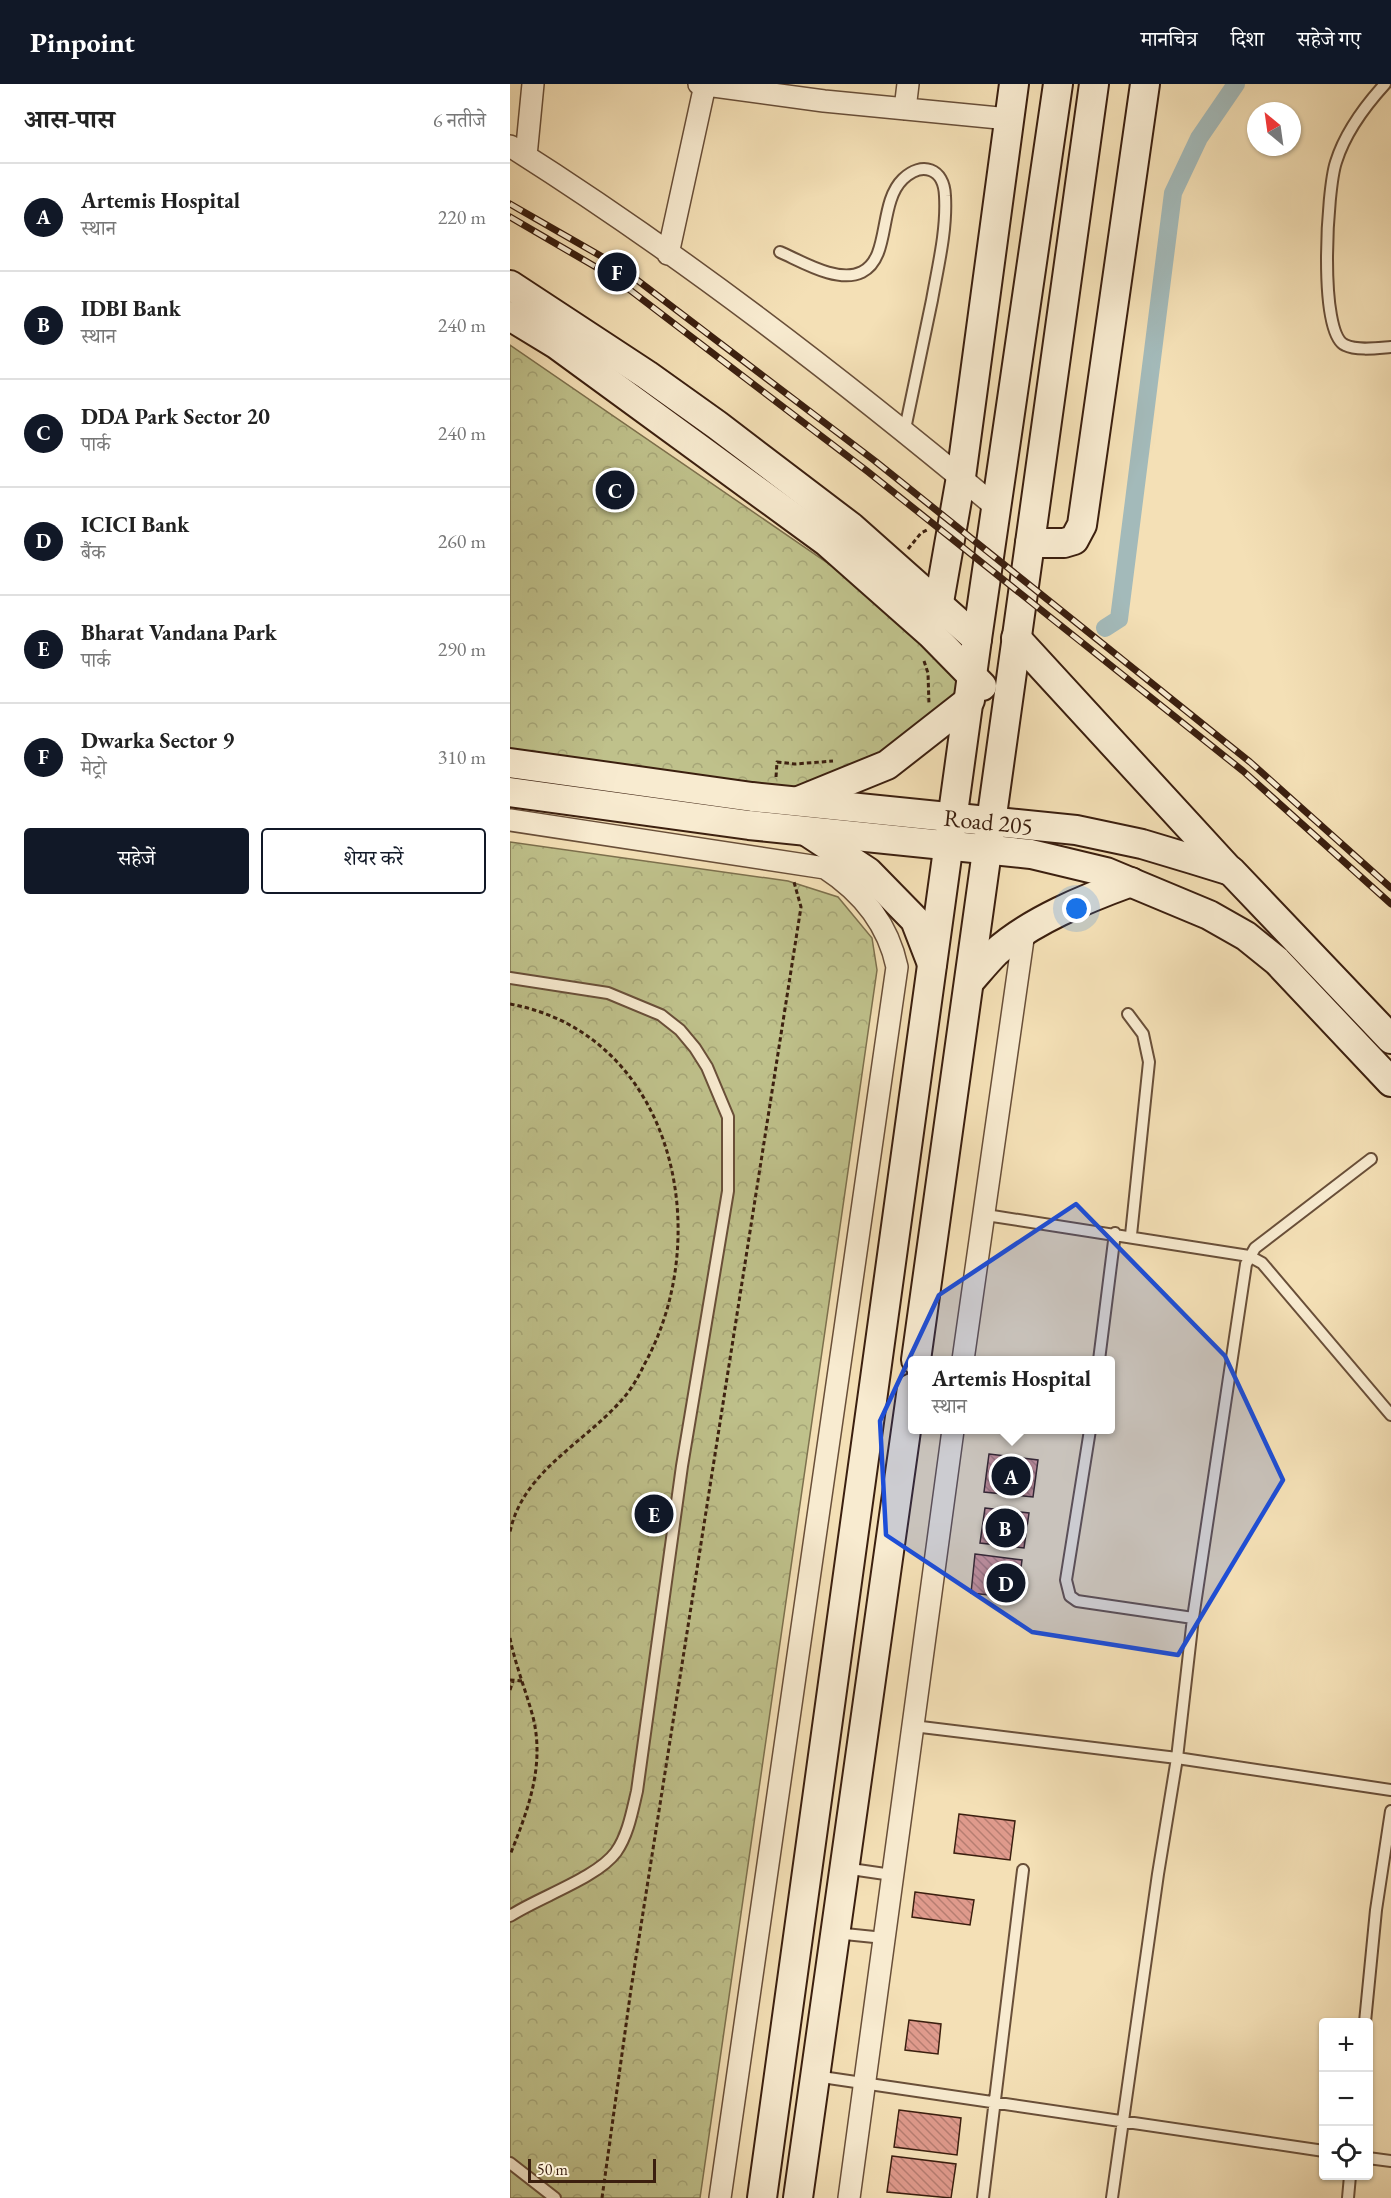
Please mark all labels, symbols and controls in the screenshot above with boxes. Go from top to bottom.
text: Pinpoint [30,24,135,60]
text: मानचित्र [1141,25,1198,52]
text: दिशा [1231,25,1264,52]
text: सहेजे गए [1297,25,1361,52]
text: आस-पास [24,102,115,136]
north arrow [1247,102,1301,156]
text: 6 नतीजे [433,107,486,133]
text: Artemis Hospital [81,186,240,215]
text: A [36,204,51,230]
text: 220 m [438,204,486,230]
text: स्थान [81,215,116,241]
pin: F [598,250,636,294]
text: IDBI Bank [81,294,181,323]
text: B [37,312,50,338]
text: 240 m [438,312,486,338]
text: स्थान [81,323,116,349]
text: DDA Park Sector 20 [81,402,270,431]
text: C [36,420,51,446]
text: 240 m [438,420,486,446]
text: पार्क [81,431,110,457]
pin: C [596,468,634,512]
text: ICICI Bank [81,510,189,539]
text: D [36,528,51,554]
text: 260 m [438,528,486,554]
text: बैंक [81,539,105,565]
text: Bharat Vandana Park [81,618,277,647]
text: E [38,636,49,662]
text: 290 m [438,636,486,662]
text: पार्क [81,647,110,673]
text: Dwarka Sector 9 [81,726,234,755]
text: F [38,744,49,770]
text: 310 m [438,744,486,770]
text: मेट्रो [81,755,106,781]
street label: Road 205 [942,801,1035,841]
button: सहेजें [24,828,249,894]
button: शेयर करें [261,828,486,894]
your location [1062,894,1091,923]
popup [908,1356,1115,1434]
text: Artemis Hospital [932,1364,1091,1393]
text: स्थान [932,1393,967,1419]
pin: A [992,1454,1030,1498]
pin: E [634,1492,674,1536]
pin: B [986,1506,1024,1550]
pin: D [986,1560,1026,1606]
map controls [1319,2018,1373,2180]
button: + [1319,2018,1373,2072]
button: − [1319,2072,1373,2126]
button: locate [1319,2126,1373,2180]
scale bar [528,2156,656,2184]
text: 50 m [537,2159,568,2180]

